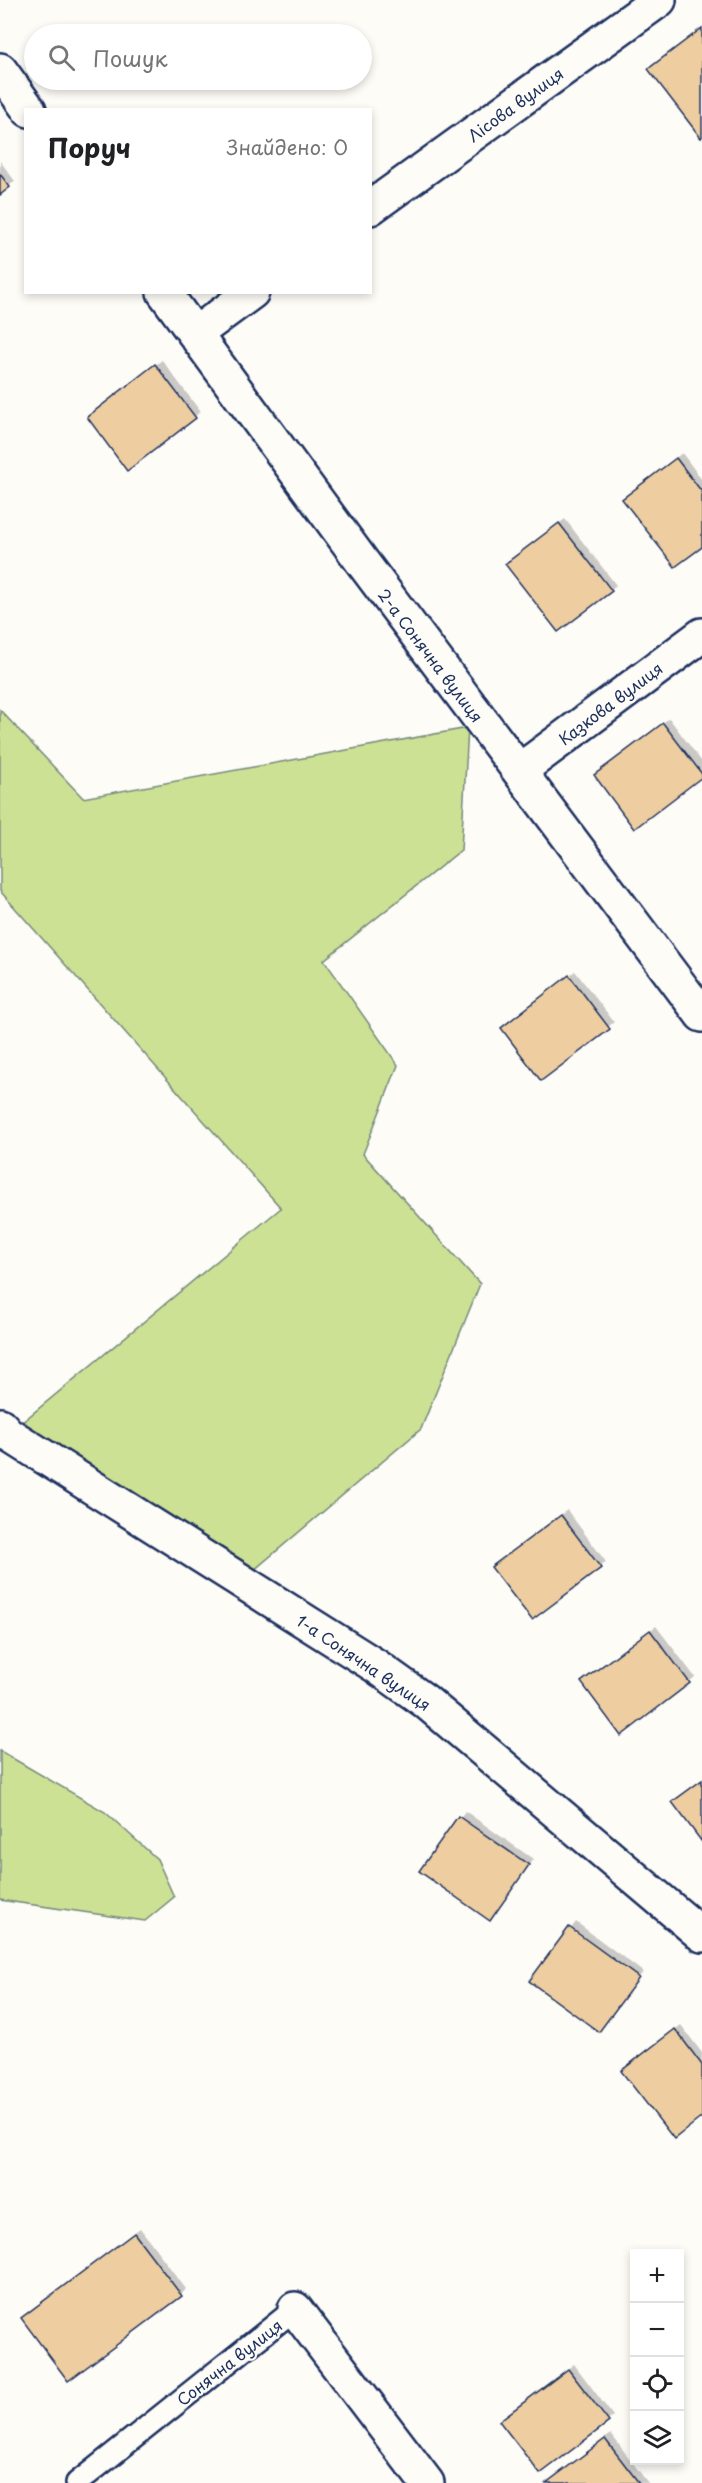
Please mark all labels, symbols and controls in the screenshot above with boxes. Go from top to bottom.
search box [24,24,372,90]
icon: search [45,41,78,74]
text: Пошук [93,41,168,74]
street label: Лісова вулиця [462,61,568,147]
text: Поруч [48,128,131,167]
text: Знайдено: 0 [227,132,348,162]
street label: 2-а Сонячна вулиця [373,583,489,727]
street label: Казкова вулиця [553,656,667,750]
street label: 1-а Сонячна вулиця [292,1608,436,1716]
map controls [630,2249,684,2465]
button: + [630,2249,684,2303]
button: − [630,2303,684,2357]
street label: Сонячна вулиця [171,2313,287,2411]
button: locate [630,2357,684,2411]
button: layers [630,2411,684,2465]

